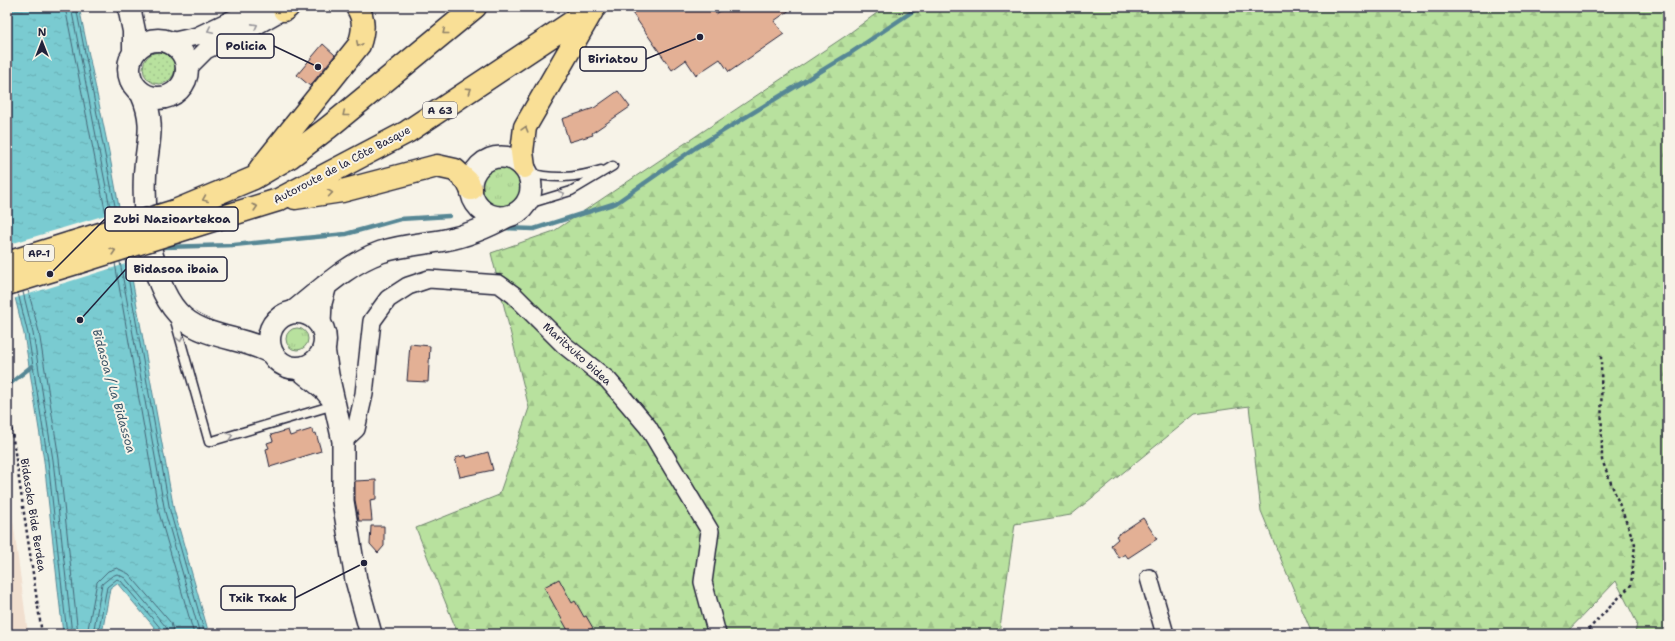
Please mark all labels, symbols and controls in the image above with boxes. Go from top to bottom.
north arrow [22,22,62,62]
one-way arrow [251,23,259,31]
text: N [38,25,47,40]
one-way arrow [207,25,214,33]
one-way arrow [442,27,449,34]
callout: Policia [217,34,274,58]
text: Policia [226,38,267,54]
one-way arrow [356,39,364,47]
callout: Biriatou [580,47,646,71]
text: Biriatou [588,51,638,67]
one-way arrow [465,88,472,95]
road number: A 63 [423,102,457,118]
one-way arrow [342,110,349,117]
street label: Autoroute de la Côte Basque [271,122,413,208]
one-way arrow [521,126,529,132]
one-way arrow [327,189,333,198]
one-way arrow [559,190,566,198]
one-way arrow [201,194,208,202]
one-way arrow [252,203,259,212]
callout: Zubi Nazioartekoa [105,207,238,231]
text: Zubi Nazioartekoa [114,211,231,227]
road number: AP-1 [24,245,54,261]
one-way arrow [109,248,116,256]
callout: Bidasoa ibaia [126,257,227,281]
text: Bidasoa ibaia [133,261,219,277]
street label: Maritxuko bidea [540,319,615,389]
water label: Bidasoa / La Bidassoa [89,327,139,455]
one-way arrow [175,335,184,342]
one-way arrow [226,432,233,441]
street label: Bidasoko Bide Berdea [17,457,49,573]
callout: Txik Txak [221,586,295,610]
text: Txik Txak [229,590,287,606]

